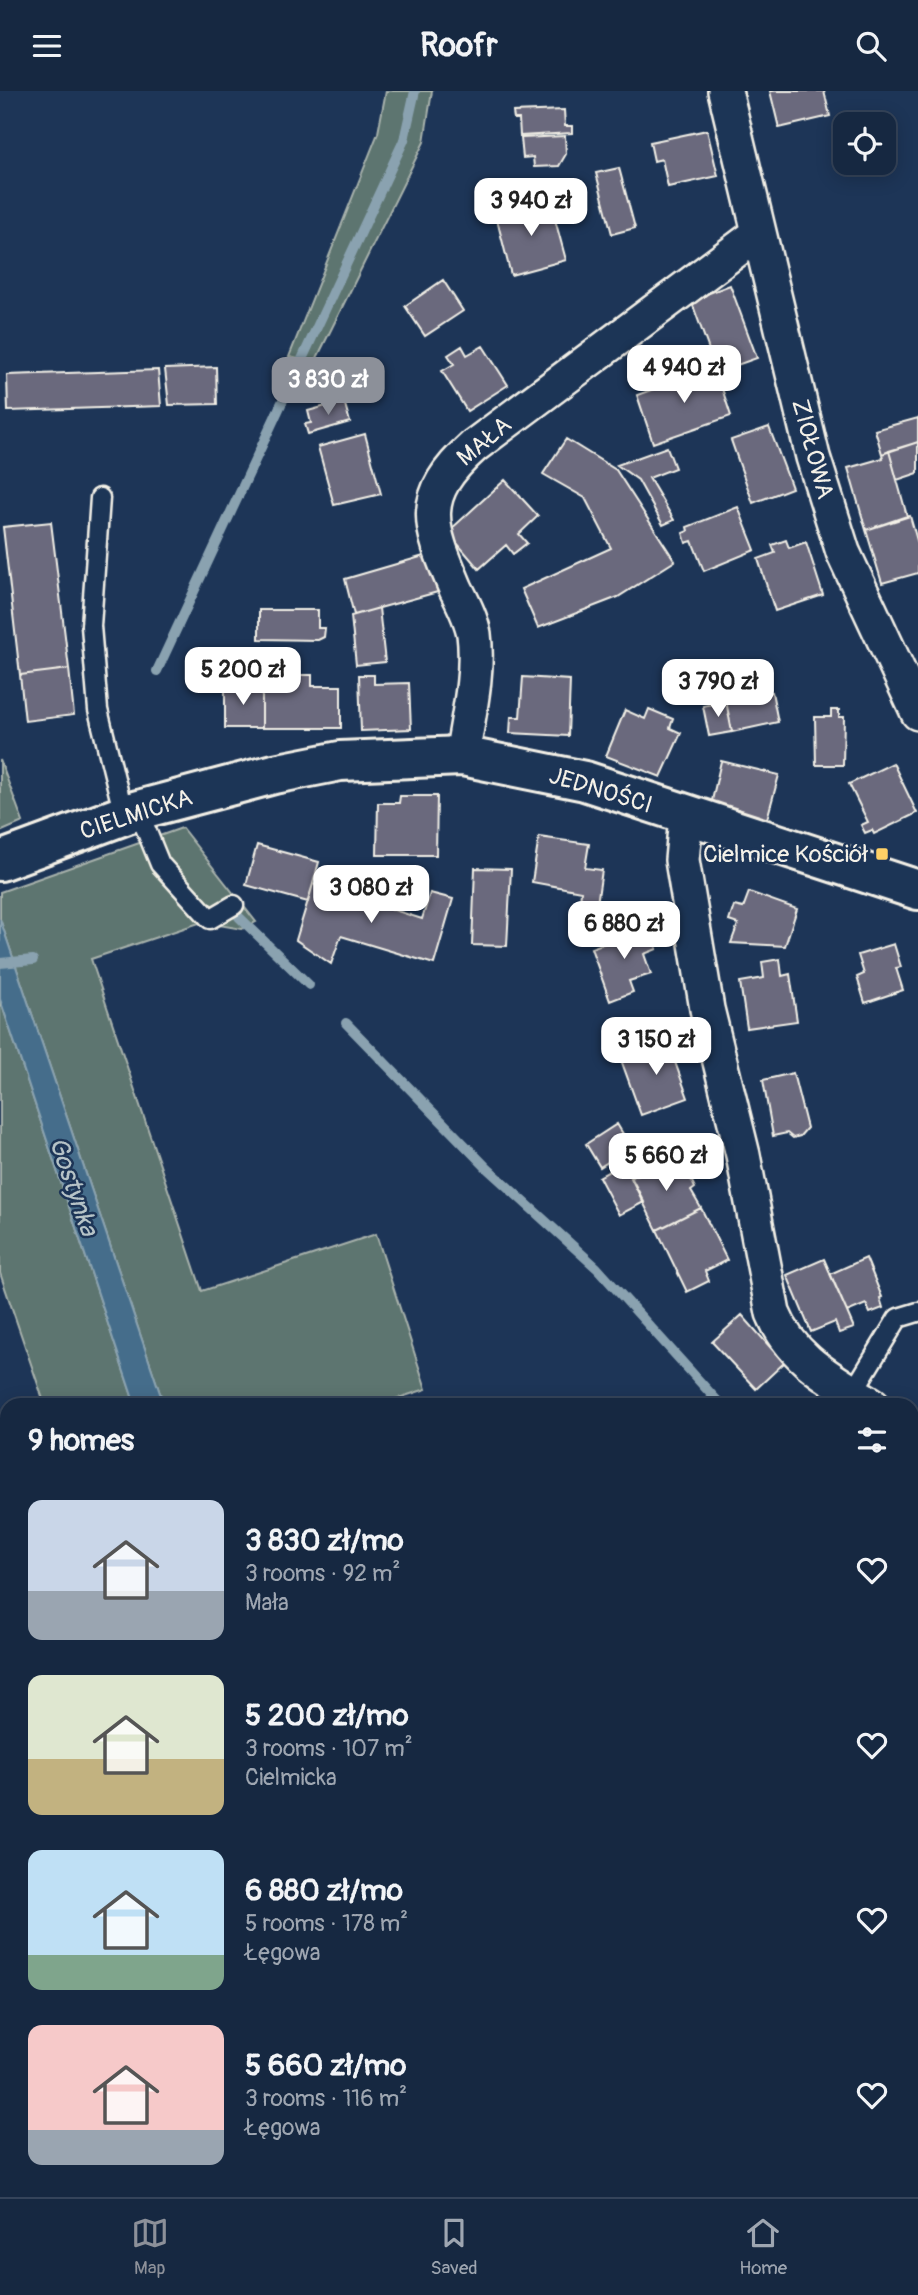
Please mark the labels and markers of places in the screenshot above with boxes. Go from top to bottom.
pin: 3 940 zł [459,179,603,238]
pin: 4 940 zł [612,345,756,405]
pin: 3 830 zł [256,357,400,417]
pin: 5 200 zł [171,647,315,707]
pin: 3 790 zł [646,659,790,719]
place label: Cielmice Kościół [703,840,869,869]
marker: Cielmice Kościół [874,846,890,862]
pin: 3 080 zł [299,865,443,925]
pin: 6 880 zł [552,901,696,961]
pin: 3 150 zł [584,1017,728,1077]
pin: 5 660 zł [594,1133,738,1193]

